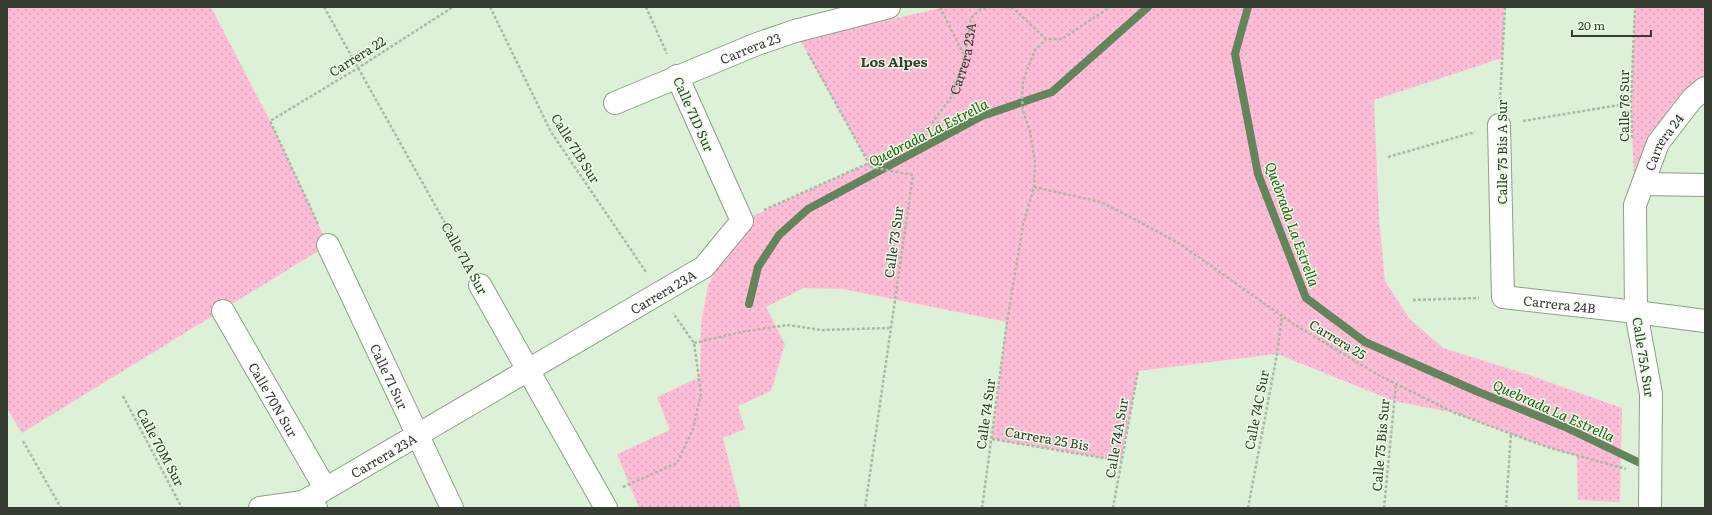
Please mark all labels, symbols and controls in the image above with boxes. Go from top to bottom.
scale bar [1572,12,1651,38]
text: 20 m [1578,16,1605,34]
street label: Carrera 23A [944,21,980,97]
street label: Carrera 23 [717,27,783,68]
street label: Carrera 22 [325,31,389,81]
district label: Los Alpes [860,51,928,71]
street label: Calle 76 Sur [1614,69,1633,142]
street label: Calle 71D Sur [669,73,719,155]
water label: Quebrada La Estrella [865,93,991,171]
street label: Calle 75 Bis A Sur [1492,99,1511,204]
street label: Calle 71B Sur [547,109,605,187]
street label: Carrera 24 [1639,109,1687,173]
water label: Quebrada La Estrella [1261,159,1325,289]
street label: Calle 73 Sur [879,204,908,279]
street label: Calle 71A Sur [437,218,493,298]
street label: Carrera 23A [626,264,700,318]
street label: Carrera 24B [1522,290,1597,317]
street label: Carrera 25 [1306,314,1370,364]
street label: Calle 75A Sur [1628,316,1660,399]
street label: Calle 71 Sur [366,340,414,413]
street label: Calle 70N Sur [245,358,303,441]
street label: Calle 74C Sur [1239,368,1273,451]
water label: Quebrada La Estrella [1490,374,1618,446]
street label: Calle 74 Sur [971,376,999,451]
street label: Calle 74A Sur [1100,396,1133,480]
street label: Calle 75 Bis Sur [1366,397,1394,492]
street label: Calle 70M Sur [133,405,190,490]
street label: Carrera 25 Bis [1004,421,1091,455]
street label: Carrera 23A [347,428,420,482]

